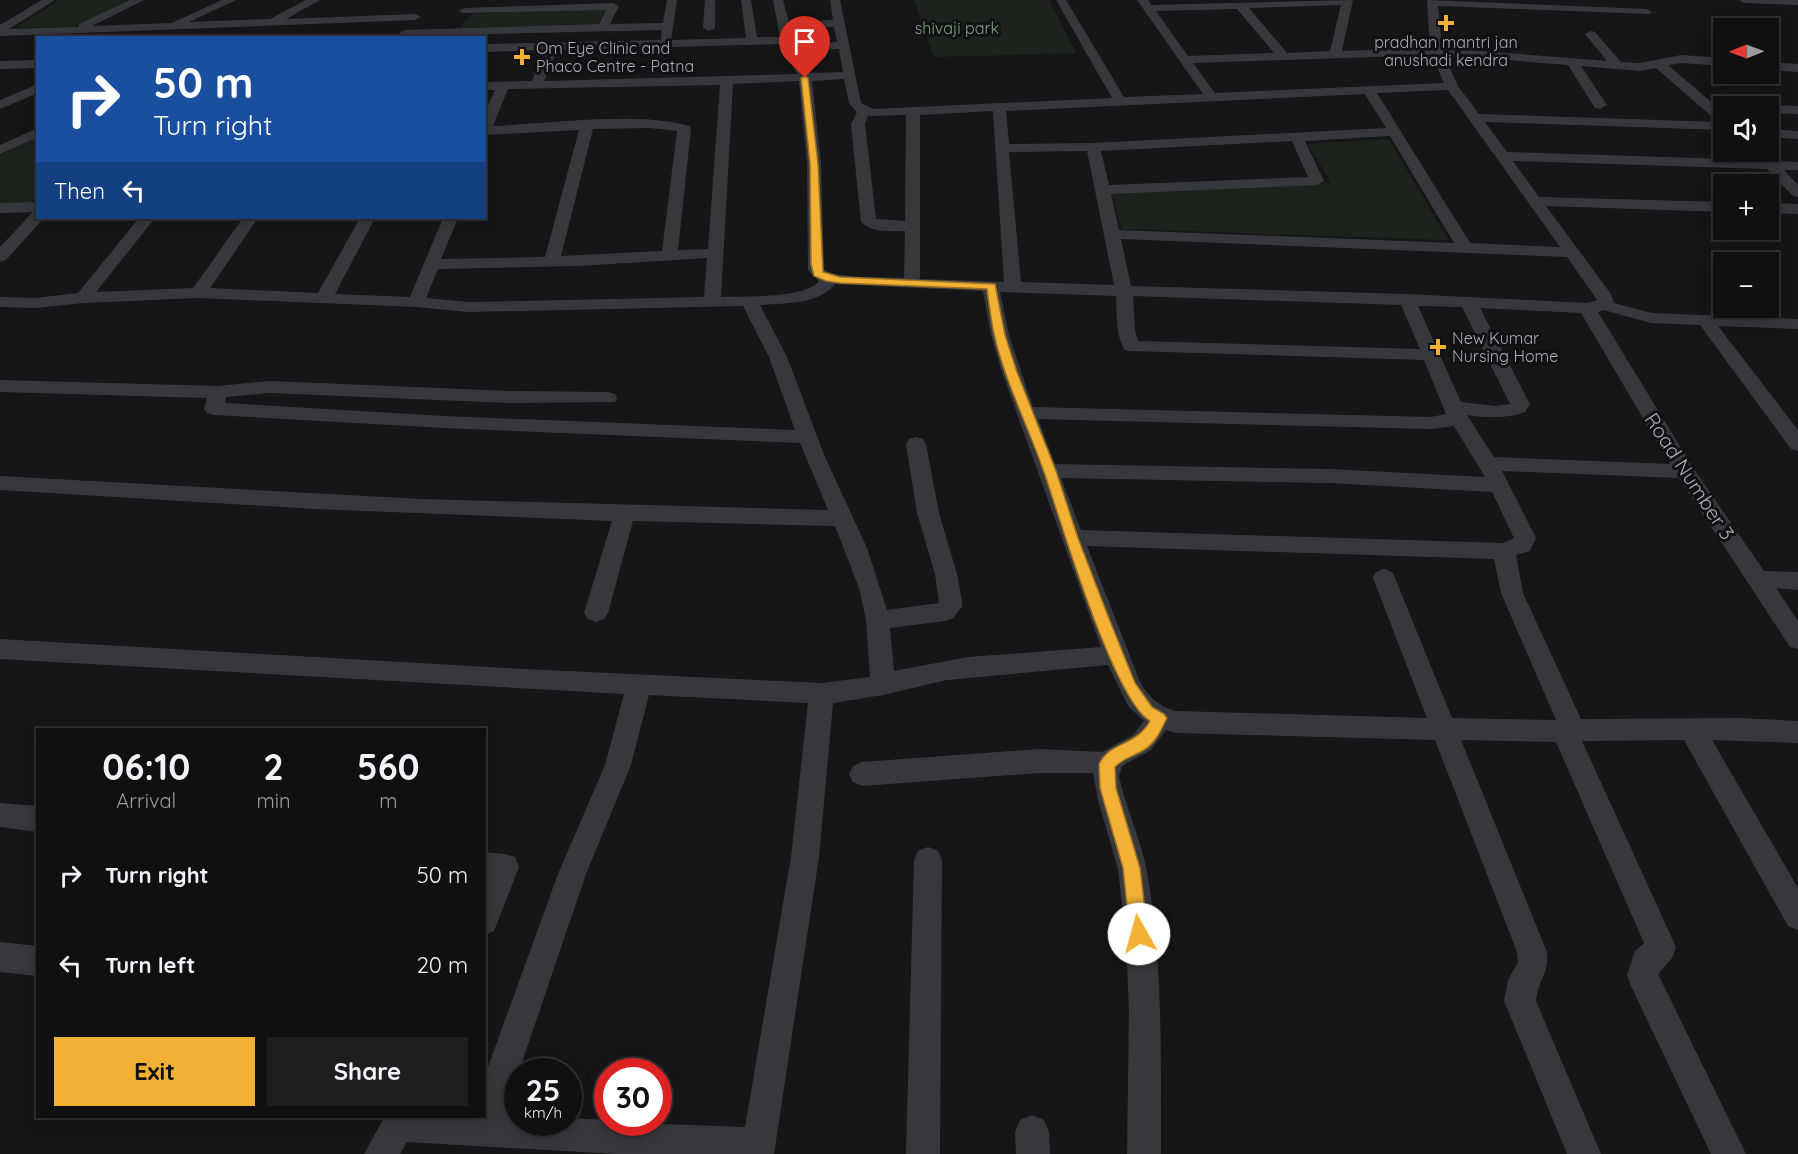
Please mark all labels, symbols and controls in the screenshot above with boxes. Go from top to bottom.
pin [779,16,830,78]
marker: pradhan mantri jan anushadi kendra [1439,16,1453,30]
park label: shivaji park [915,18,999,38]
north arrow [1713,18,1779,84]
map controls [1713,18,1779,318]
icon: arrive [788,25,821,58]
place label: pradhan mantri jan anushadi kendra [1374,32,1518,70]
place label: Om Eye Clinic and Phaco Centre - Patna [536,38,694,76]
marker: Om Eye Clinic and Phaco Centre - Patna [513,48,531,66]
text: 50 m [153,56,253,109]
icon: right [54,60,132,138]
button: sound [1713,96,1779,162]
text: Turn right [153,108,272,142]
icon: left [117,174,150,207]
button: + [1713,174,1779,240]
text: Then [54,177,105,205]
button: − [1713,252,1779,318]
place label: New Kumar Nursing Home [1452,328,1558,366]
marker: New Kumar Nursing Home [1429,338,1447,356]
street label: Road Number 3 [1640,408,1740,544]
text: 06:10 [102,744,190,789]
text: 2 [263,744,284,789]
text: 560 [357,744,420,789]
text: Arrival [116,788,176,813]
text: min [257,788,291,813]
text: m [379,788,397,813]
icon: right [54,859,87,892]
text: Turn right [105,861,209,889]
text: 50 m [417,861,468,889]
position arrow [1107,902,1171,966]
icon: left [54,949,87,982]
text: Turn left [105,951,195,979]
text: 20 m [417,951,468,979]
button: Exit [54,1037,255,1106]
button: Share [267,1037,468,1106]
speed limit sign: 30 [594,1058,672,1136]
text: 25 [526,1071,560,1109]
text: km/h [524,1103,562,1122]

